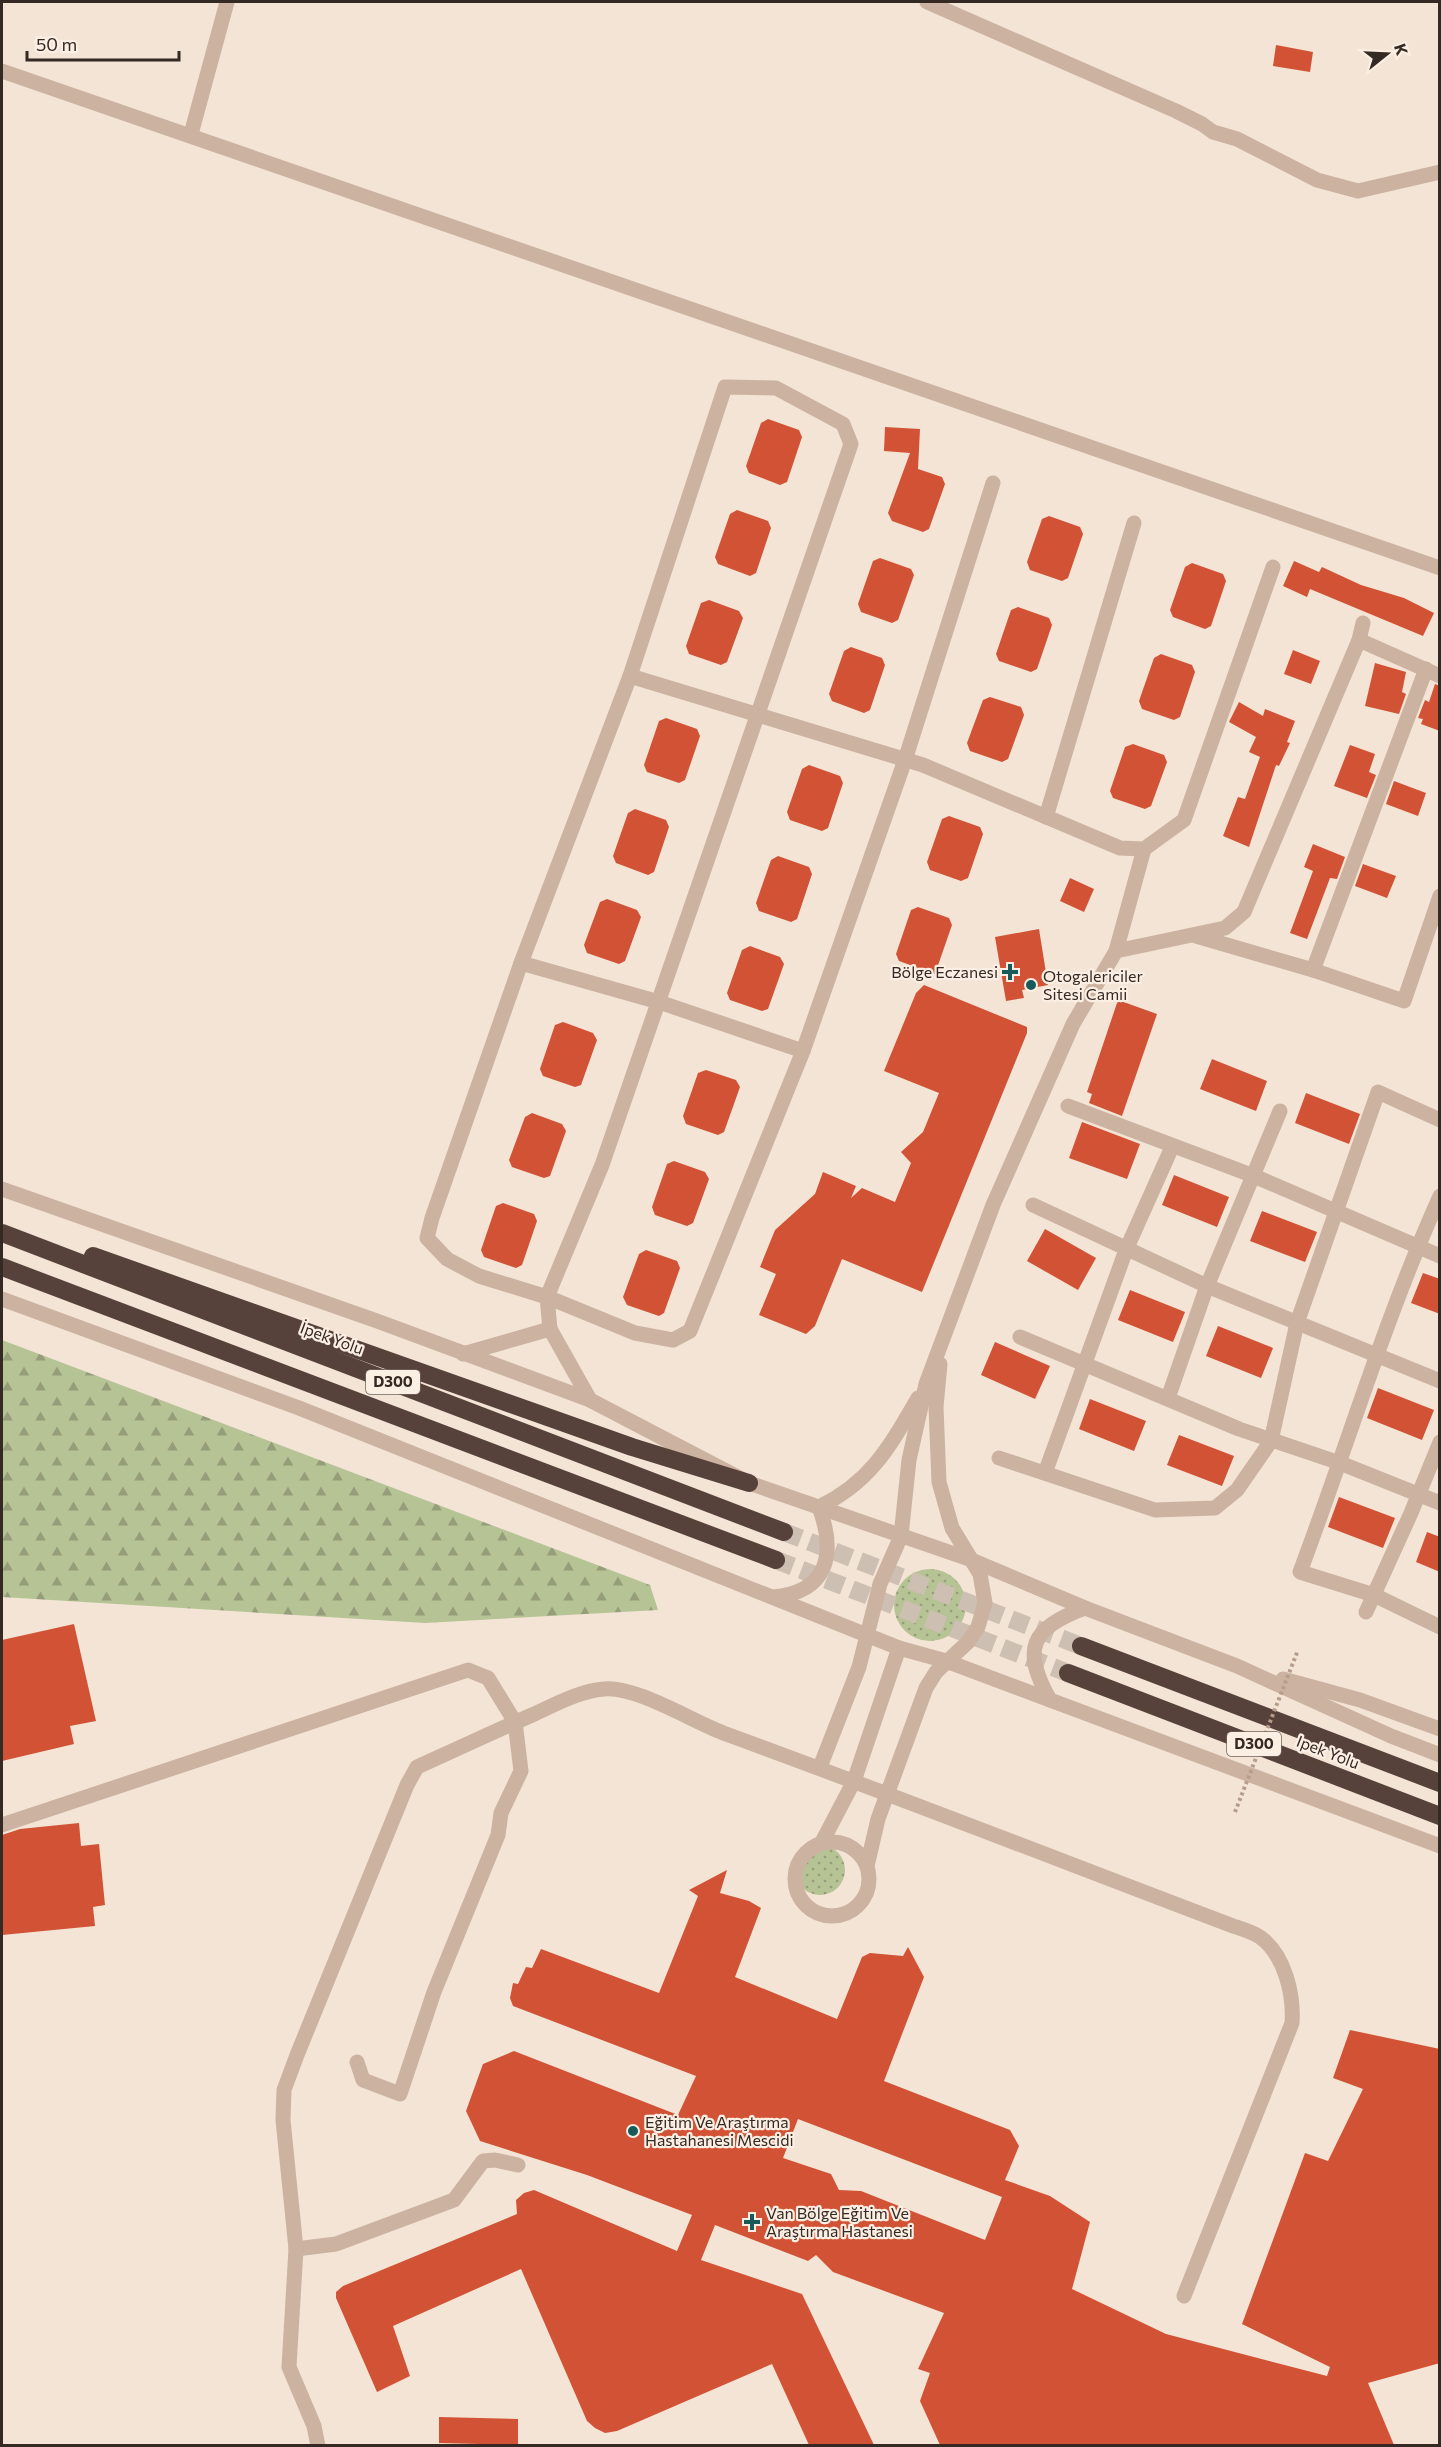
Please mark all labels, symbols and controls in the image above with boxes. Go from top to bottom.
scale bar [27,24,178,62]
north arrow [1357,24,1417,84]
text: 50 m [36,33,77,55]
text: K [1391,41,1413,57]
place label: Bölge Eczanesi [891,962,998,981]
marker: Bölge Eczanesi [1003,965,1017,979]
place label: Otogalericiler Sitesi Camii [1043,966,1144,1003]
marker: Otogalericiler Sitesi Camii [1024,978,1038,992]
street label: İpek Yolu [298,1317,366,1358]
road number: D300 [366,1370,420,1394]
street label: Ipek Yolu [1294,1731,1362,1772]
road number: D300 [1227,1732,1281,1756]
place label: Eğitim Ve Araştırma Hastahanesi Mescidi [645,2112,794,2149]
marker: Eğitim Ve Araştırma Hastahanesi Mescidi [626,2124,640,2138]
place label: Van Bölge Eğitim Ve Araştırma Hastanesi [766,2203,913,2240]
marker: Van Bölge Eğitim Ve Araştırma Hastanesi [743,2213,761,2231]

